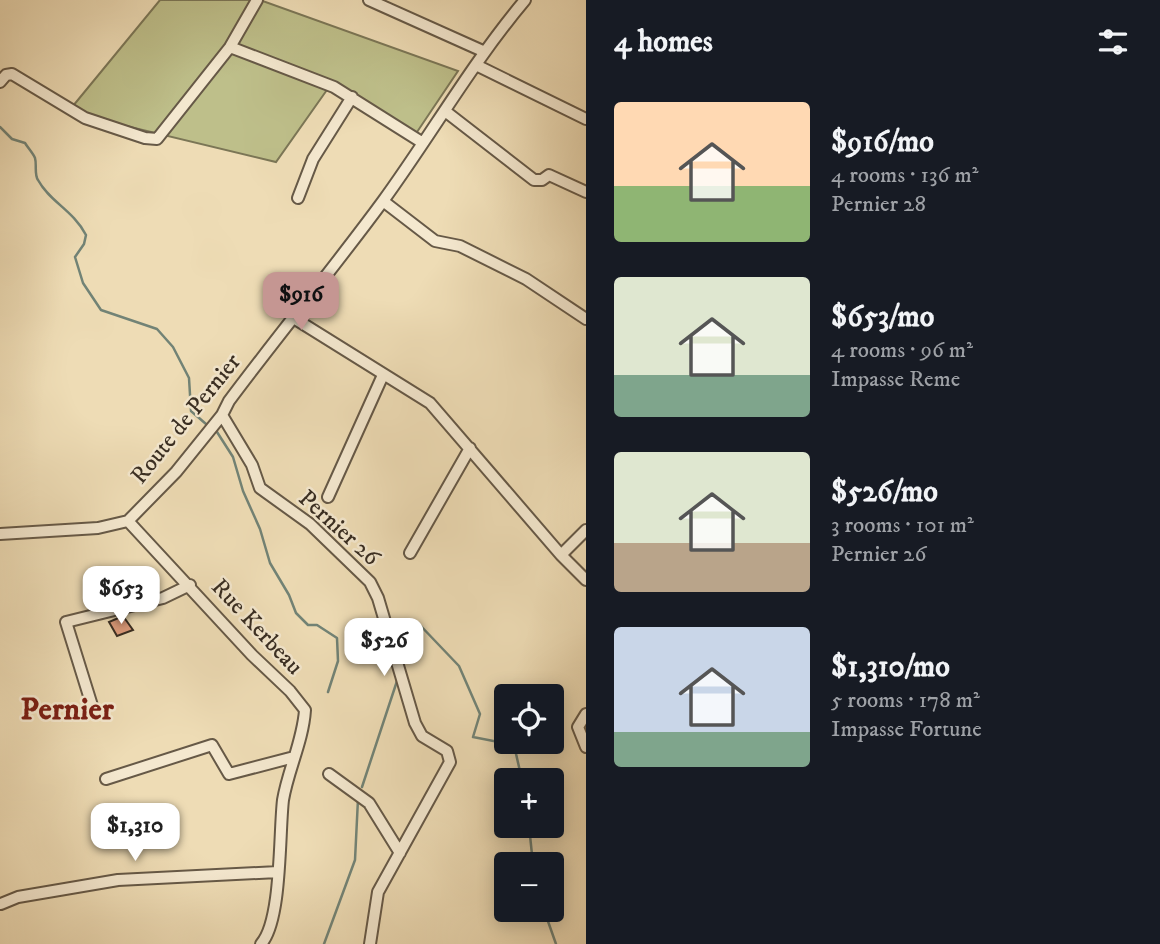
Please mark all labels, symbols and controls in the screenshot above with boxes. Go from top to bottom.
icon: filters [1094,23,1132,61]
text: 4 homes [614,24,713,61]
text: $916/mo [831,124,934,161]
icon: home [670,130,754,214]
text: 4 rooms · 136 m² [831,161,978,190]
text: Pernier 28 [831,190,926,219]
pin: $916 [260,272,342,332]
text: $916 [279,280,323,309]
text: $653/mo [831,299,934,336]
icon: home [670,305,754,389]
text: 4 rooms · 96 m² [831,336,973,365]
street label: Route de Pernier [124,348,248,490]
text: Impasse Reme [831,365,960,394]
text: $526/mo [831,474,938,511]
icon: home [670,480,754,564]
street label: Pernier 26 [292,484,387,573]
text: 3 rooms · 101 m² [831,511,974,540]
text: Pernier 26 [831,540,926,569]
pin: $653 [80,566,162,626]
street label: Rue Kerbeau [205,572,309,682]
text: $653 [99,574,143,603]
pin: $526 [343,618,425,678]
text: $526 [360,626,408,655]
text: $1,310/mo [831,649,950,686]
icon: home [670,655,754,739]
map controls [494,684,564,922]
button: locate [494,684,564,754]
text: 5 rooms · 178 m² [831,686,980,715]
district label: Pernier [20,690,115,730]
text: Impasse Fortune [831,715,982,744]
button: + [494,768,564,838]
pin: $1,310 [78,804,192,863]
text: $1,310 [107,811,163,840]
button: − [494,852,564,922]

